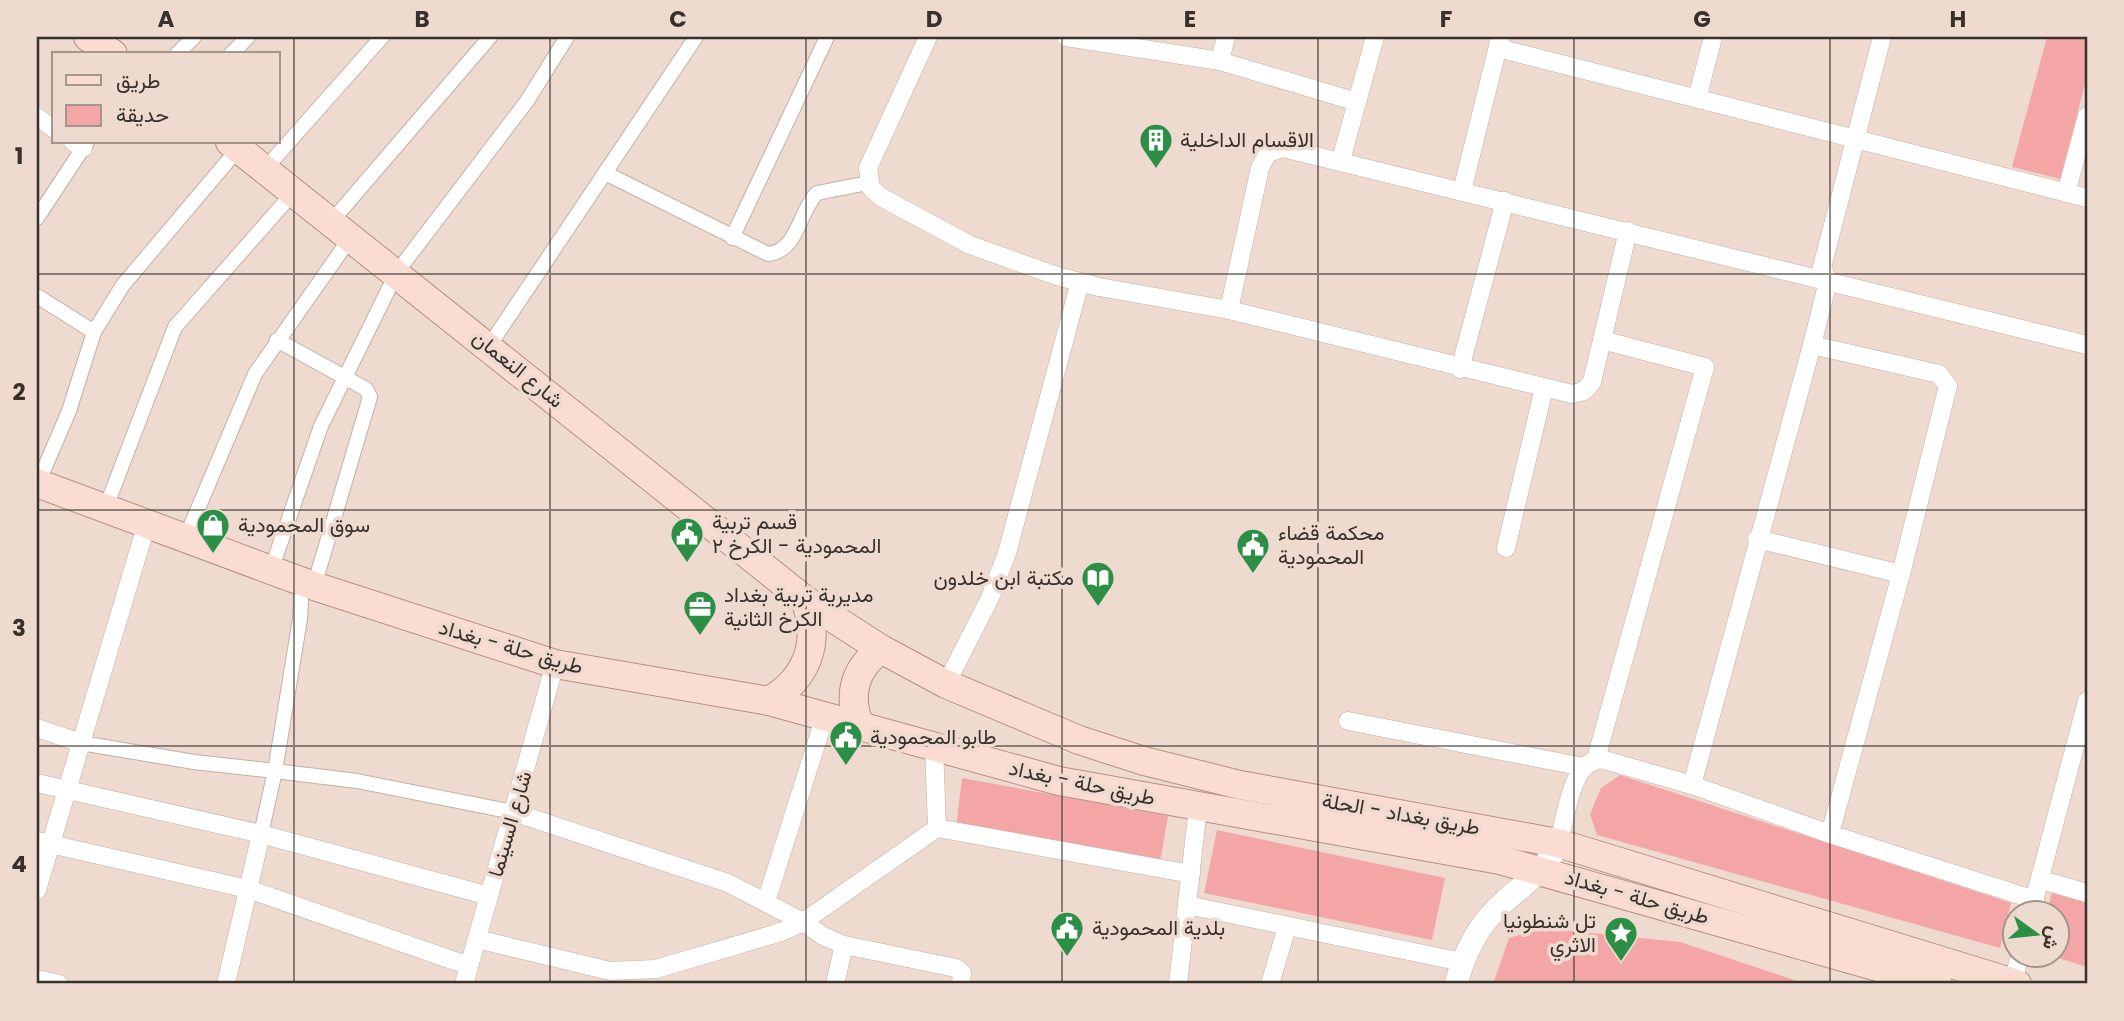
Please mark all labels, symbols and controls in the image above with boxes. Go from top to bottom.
text: A [158,3,175,35]
text: B [414,3,430,35]
text: C [669,3,687,35]
text: D [926,3,942,35]
text: E [1184,3,1196,35]
text: F [1440,3,1452,35]
text: G [1693,3,1711,35]
text: H [1950,3,1966,35]
legend [52,52,280,144]
text: طريق [116,66,161,95]
text: حديقة [116,100,169,129]
building icon: الاقسام الداخلية [1137,121,1175,170]
place label: الاقسام الداخلية [1180,125,1314,154]
text: 1 [15,140,23,172]
street label: شارع النعمان [467,323,570,414]
text: 2 [12,376,26,408]
shop icon: سوق المحمودية [194,506,232,555]
place label: قسم تربية المحمودية - الكرخ ٢ [712,507,881,560]
place label: سوق المحمودية [238,510,370,539]
public building icon: قسم تربية المحمودية - الكرخ ٢ [668,515,706,564]
place label: محكمة قضاء المحمودية [1278,518,1384,571]
public building icon: محكمة قضاء المحمودية [1234,526,1272,575]
library icon: مكتبة ابن خلدون [1079,559,1117,608]
place label: مكتبة ابن خلدون [934,563,1074,592]
place label: مديرية تربية بغداد الكرخ الثانية [724,580,873,633]
office icon: مديرية تربية بغداد الكرخ الثانية [681,588,719,637]
text: 3 [12,612,26,644]
street label: طريق حلة - بغداد [436,612,587,681]
public building icon: طابو المحمودية [827,718,865,767]
place label: طابو المحمودية [870,722,996,751]
street label: طريق حلة - بغداد [1006,753,1158,812]
street label: شارع السينما [481,768,538,880]
street label: طريق بغداد - الحلة [1320,785,1482,842]
text: 4 [11,848,27,880]
street label: طريق حلة - بغداد [1562,862,1713,931]
north arrow [2002,898,2072,968]
place label: تل شنطونيا الاثري [1503,906,1596,962]
public building icon: بلدية المحمودية [1048,909,1086,958]
place label: بلدية المحمودية [1092,913,1225,942]
place icon: تل شنطونيا الاثري [1602,914,1640,963]
text: ش [2036,924,2068,953]

